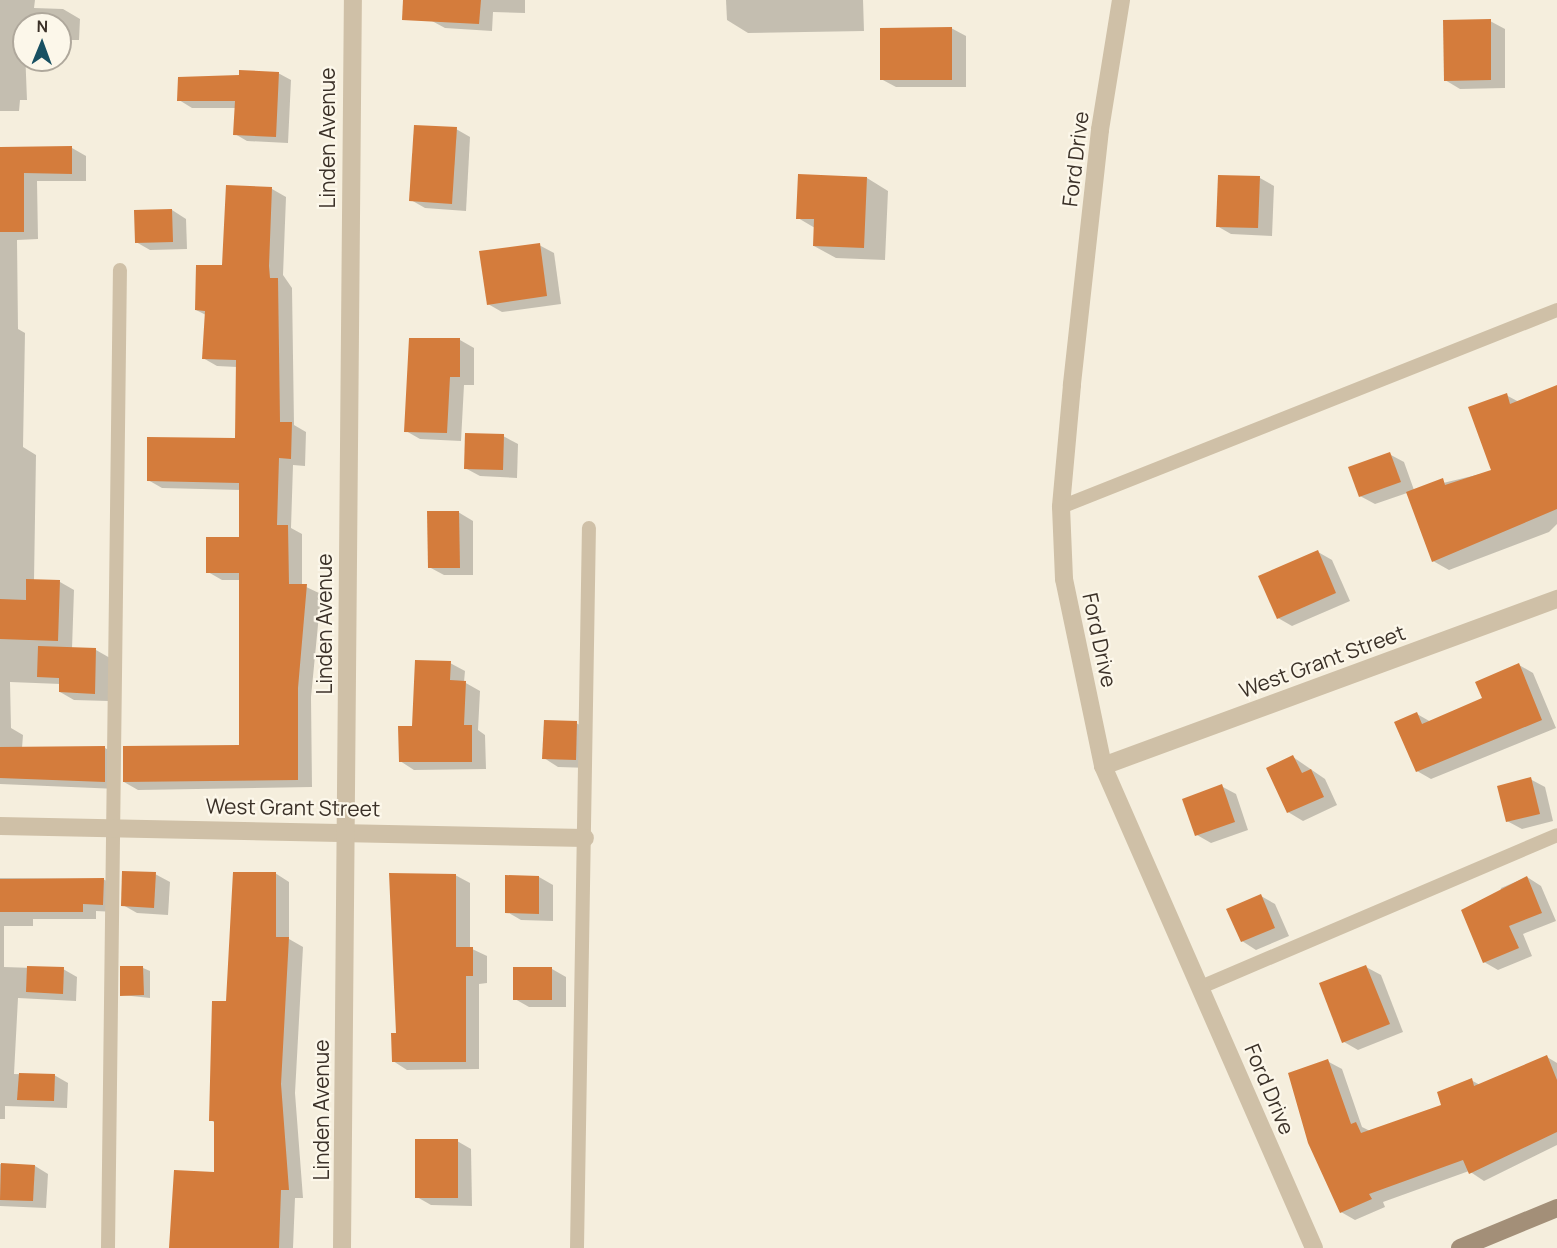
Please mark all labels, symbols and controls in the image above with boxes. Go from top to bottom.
north arrow [12,12,72,72]
text: N [36,15,48,37]
street label: Linden Avenue [314,68,340,208]
street label: Ford Drive [1057,110,1093,208]
street label: Linden Avenue [311,554,337,694]
street label: Ford Drive [1078,591,1122,689]
street label: West Grant Street [1236,619,1408,703]
street label: West Grant Street [205,793,381,821]
street label: Linden Avenue [308,1040,334,1180]
street label: Ford Drive [1240,1040,1300,1138]

